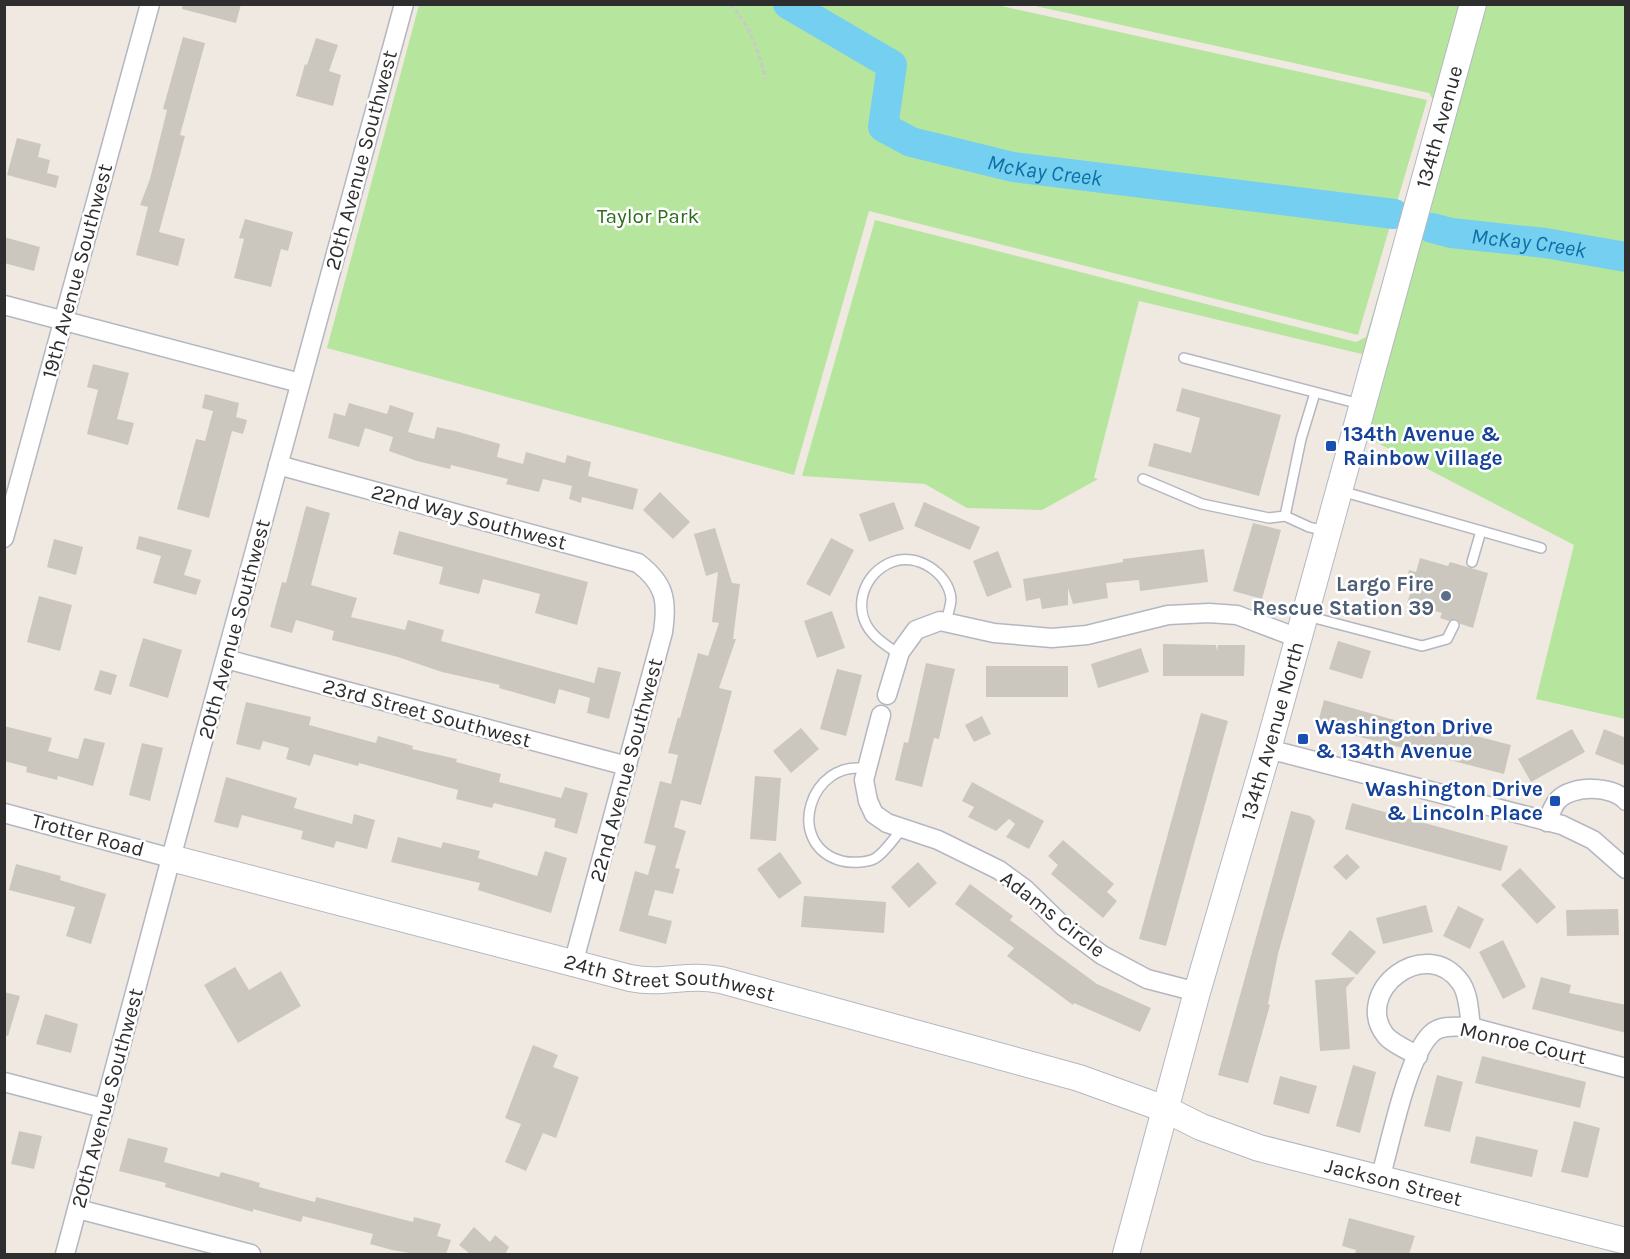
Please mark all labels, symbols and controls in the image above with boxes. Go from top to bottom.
street label: 20th Avenue Southwest [320,47,402,273]
street label: 134th Avenue [1411,63,1467,191]
water label: McKay Creek [985,149,1104,192]
street label: 19th Avenue Southwest [37,161,117,381]
park label: Taylor Park [597,204,699,228]
water label: McKay Creek [1470,223,1589,264]
place label: 134th Avenue & Rainbow Village [1343,422,1503,470]
marker: 134th Avenue & Rainbow Village [1324,439,1338,453]
street label: 22nd Way Southwest [369,479,569,555]
street label: 20th Avenue Southwest [193,516,275,742]
place label: Largo Fire Rescue Station 39 [1252,572,1434,620]
marker: Largo Fire Rescue Station 39 [1439,589,1453,603]
street label: 134th Avenue North [1236,639,1309,823]
street label: 22nd Avenue Southwest [585,655,668,885]
street label: 23rd Street Southwest [320,674,534,752]
place label: Washington Drive & 134th Avenue [1315,715,1493,763]
marker: Washington Drive & 134th Avenue [1296,732,1310,746]
place label: Washington Drive & Lincoln Place [1365,777,1543,825]
marker: Washington Drive & Lincoln Place [1548,794,1562,808]
street label: Trotter Road [29,808,147,862]
street label: Adams Circle [996,866,1110,962]
street label: 24th Street Southwest [561,949,778,1006]
street label: 20th Avenue Southwest [66,985,148,1211]
street label: Monroe Court [1457,1017,1589,1069]
street label: Jackson Street [1322,1153,1465,1211]

